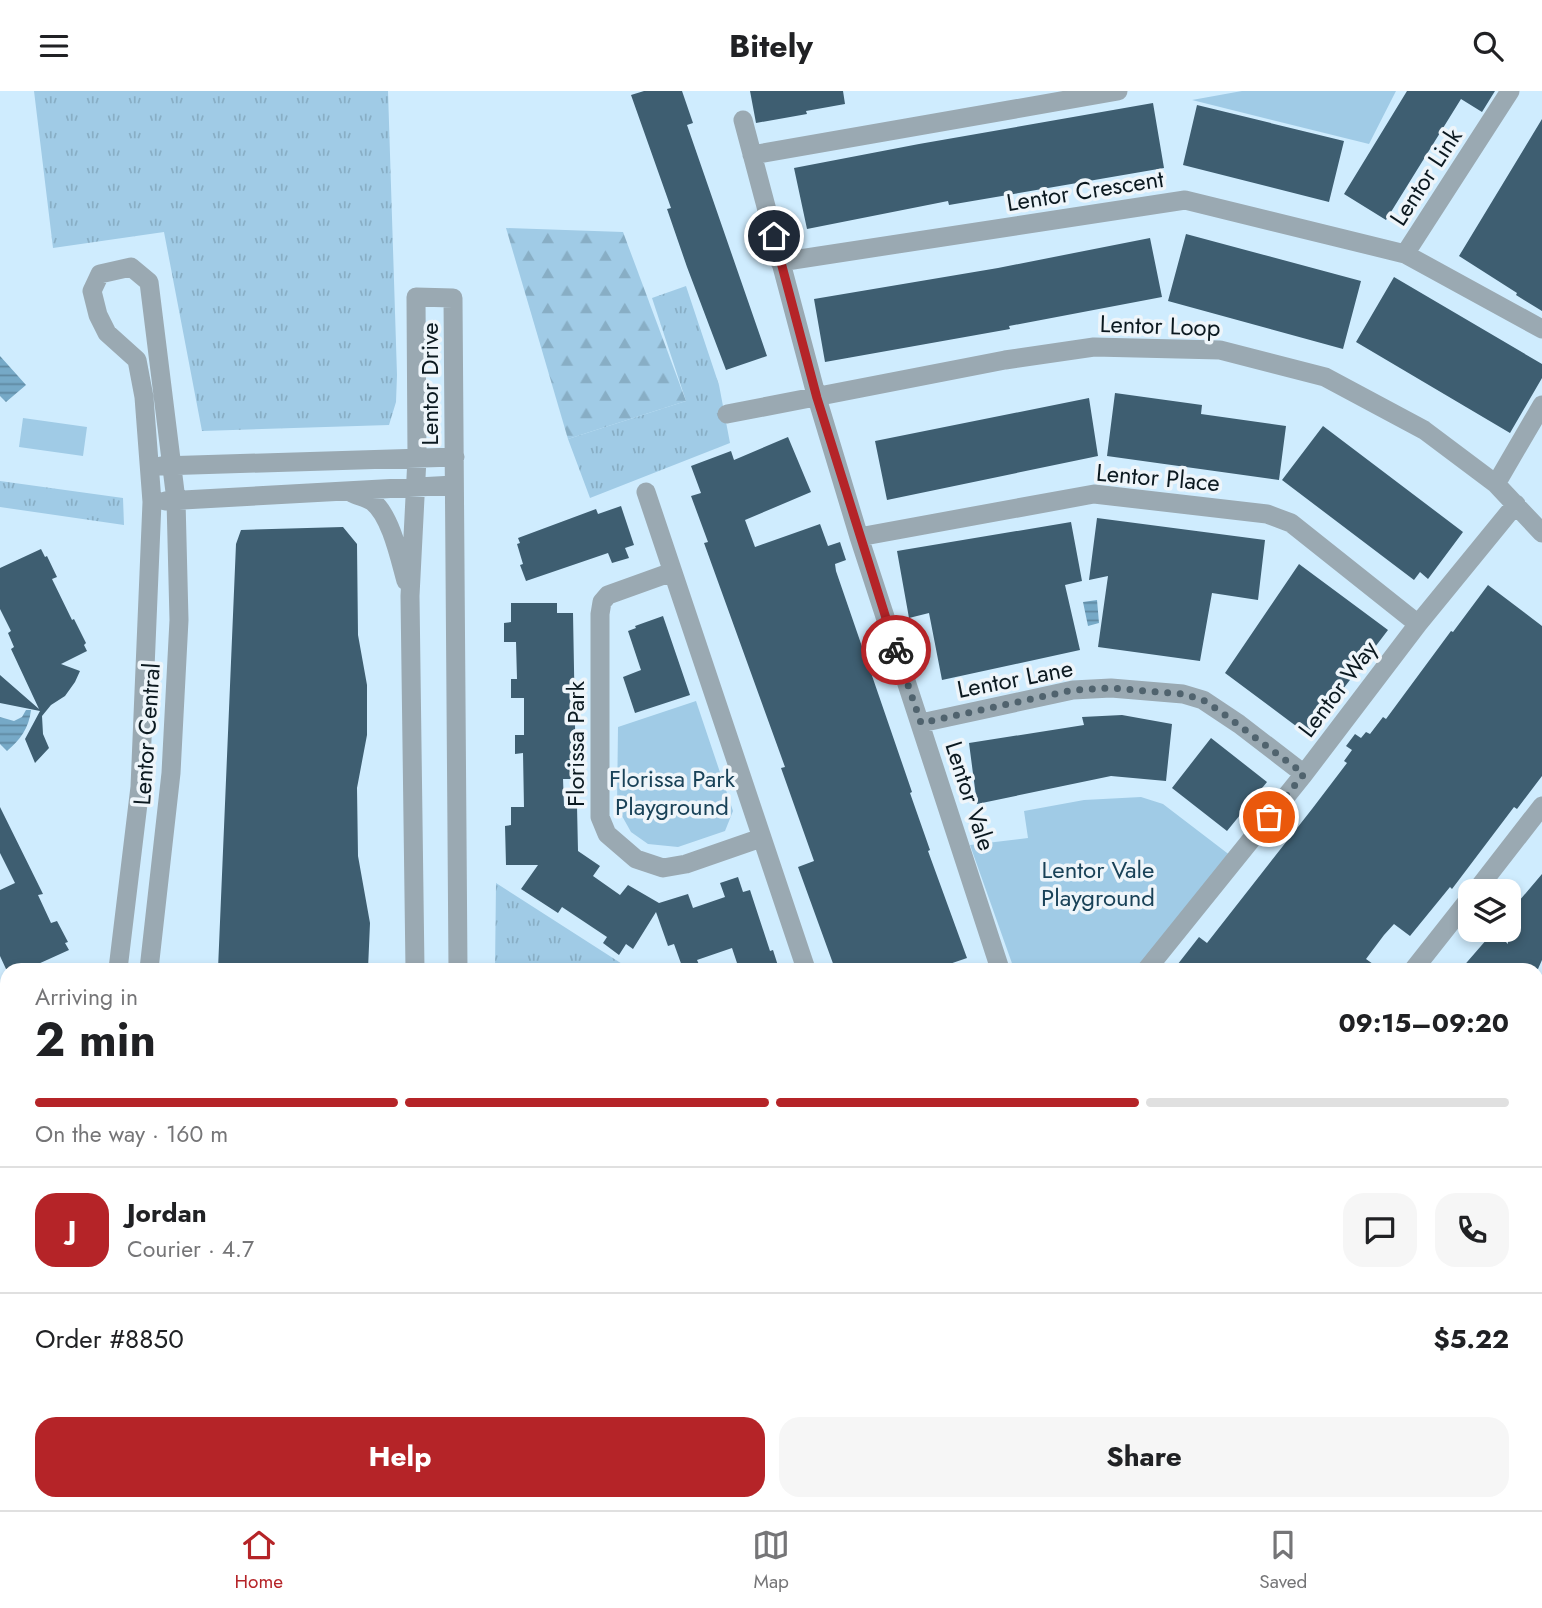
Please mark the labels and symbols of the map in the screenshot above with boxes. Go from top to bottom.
street label: Lentor Link [1381,121,1471,232]
street label: Lentor Crescent [1004,161,1166,220]
pin [744,206,804,266]
street label: Lentor Loop [1099,306,1221,345]
street label: Lentor Drive [412,322,447,446]
street label: Lentor Place [1095,455,1221,500]
courier [861,615,931,685]
street label: Lentor Way [1289,633,1386,745]
street label: Lentor Lane [954,650,1076,707]
street label: Lentor Central [124,662,169,806]
street label: Florissa Park [558,681,593,807]
street label: Lentor Vale [936,737,1005,855]
park label: Florissa Park Playground [609,761,735,824]
pin [1239,787,1299,847]
park label: Lentor Vale Playground [1041,852,1155,915]

